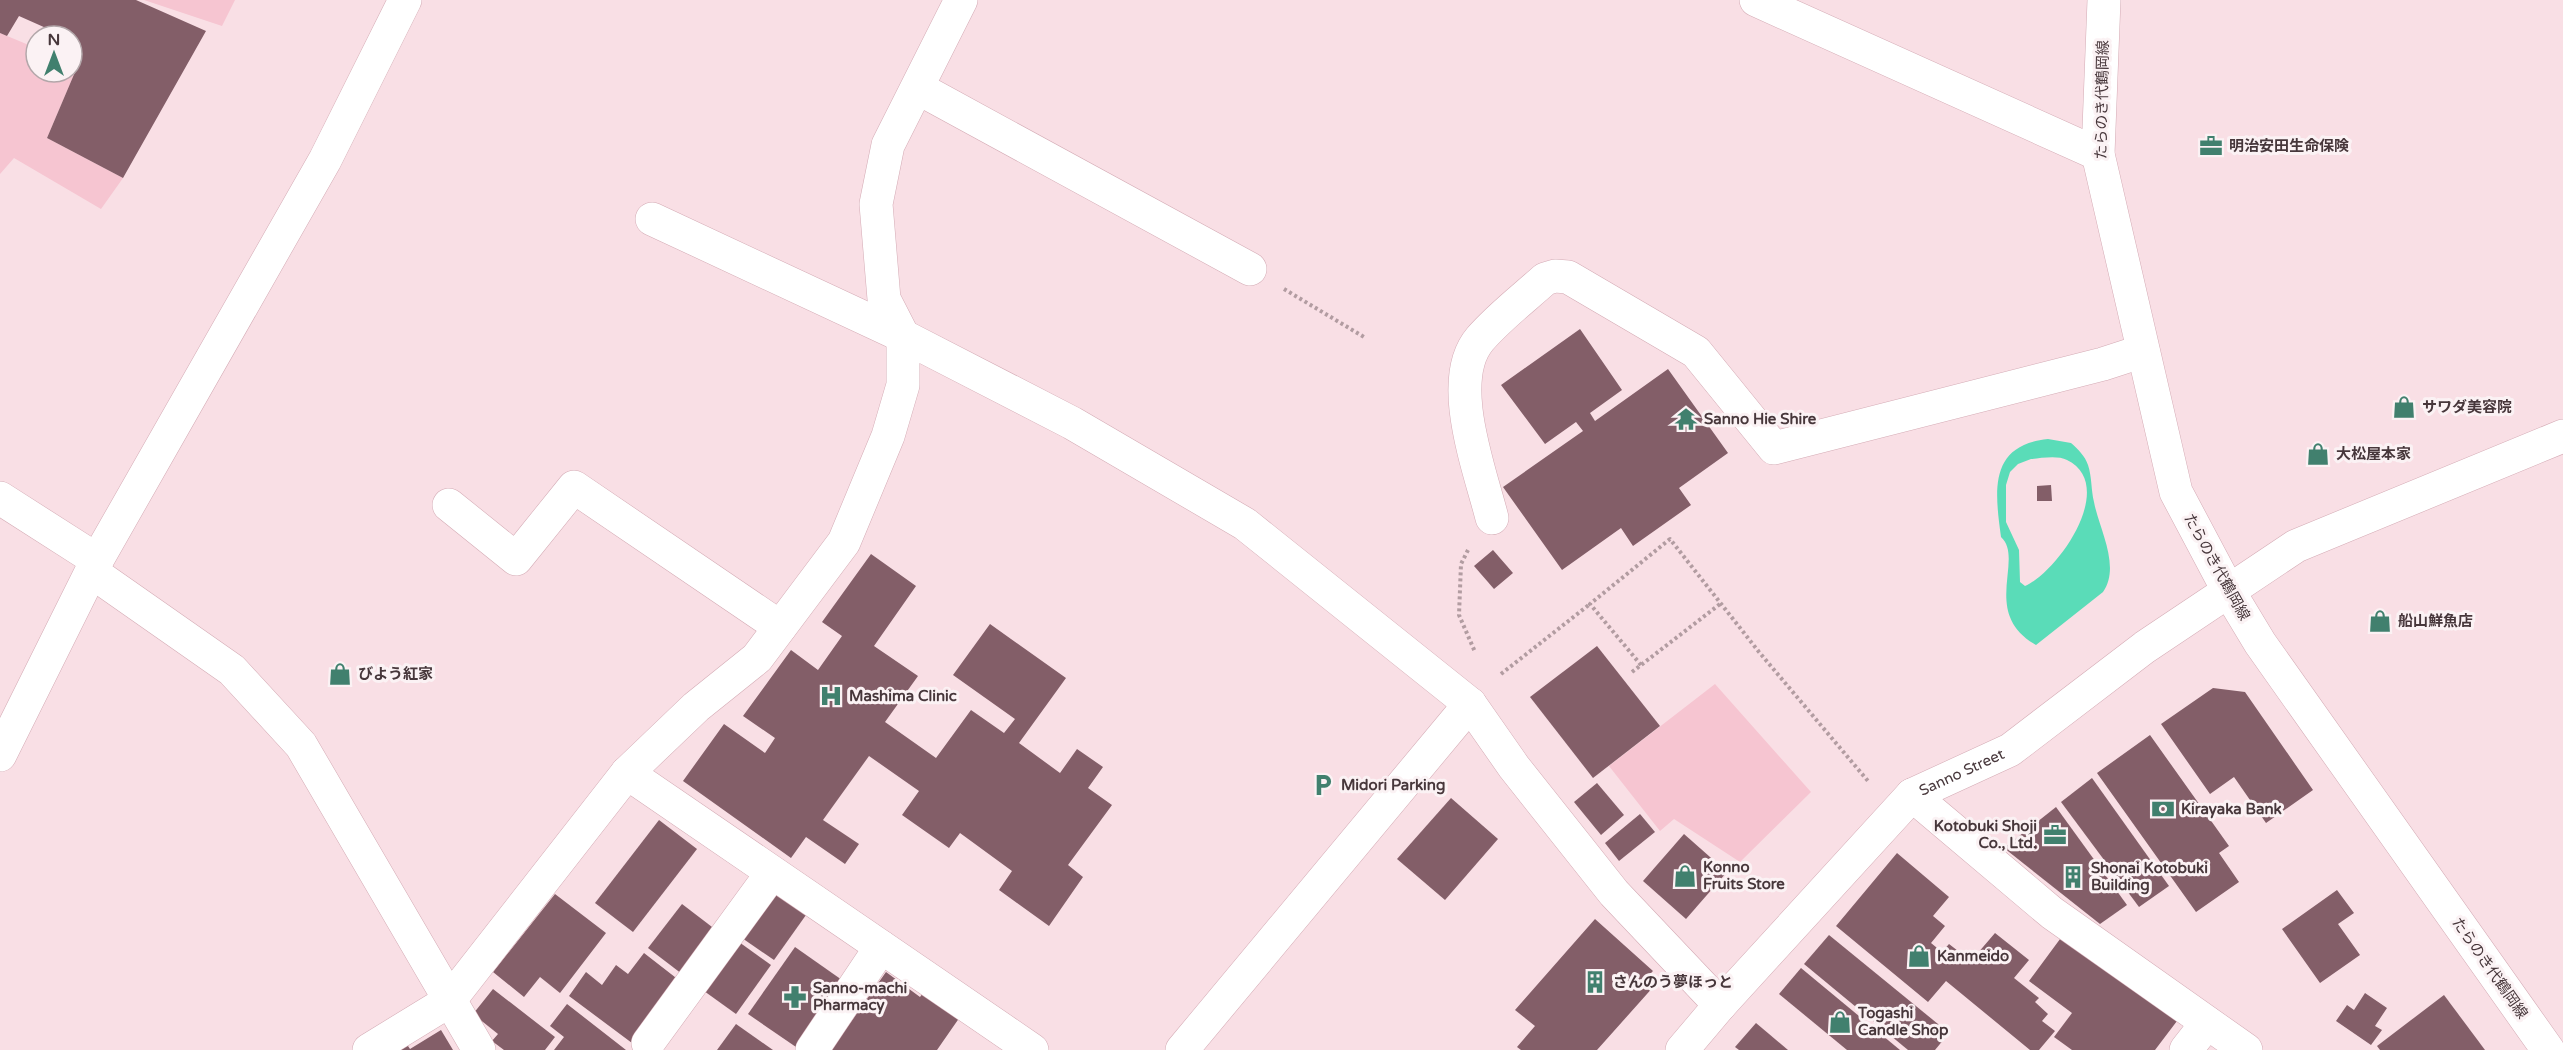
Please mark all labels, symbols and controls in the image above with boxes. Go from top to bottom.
north arrow [24,24,84,84]
text: N [48,30,60,50]
street label: たらのき代鶴岡線 [2092,40,2112,160]
office icon: 明治安田生命保険 [2198,133,2224,159]
place label: 明治安田生命保険 [2229,137,2349,155]
shop icon: サワダ美容院 [2391,394,2417,420]
place label: サワダ美容院 [2422,398,2512,416]
temple icon: Sanno Hie Shire [1673,406,1699,432]
place label: Sanno Hie Shire [1704,410,1817,428]
shop icon: 大松屋本家 [2305,441,2331,467]
place label: 大松屋本家 [2336,445,2411,463]
street label: たらのき代鶴岡線 [2180,510,2254,624]
shop icon: 船山鮮魚店 [2367,608,2393,634]
place label: 船山鮮魚店 [2398,612,2473,630]
shop icon: びよう紅家 [327,661,353,687]
place label: びよう紅家 [358,665,433,683]
hospital icon: Mashima Clinic [818,683,844,709]
place label: Mashima Clinic [849,687,957,705]
street label: Sanno Street [1916,745,2007,800]
parking icon: Midori Parking [1310,772,1336,798]
place label: Midori Parking [1341,776,1445,795]
bank icon: Kirayaka Bank [2150,796,2176,822]
place label: Kirayaka Bank [2181,800,2282,819]
place label: Kotobuki Shoji Co., Ltd. [1934,817,2037,852]
office icon: Kotobuki Shoji Co., Ltd. [2042,822,2068,848]
place label: Konno Fruits Store [1703,858,1785,893]
place label: Shonai Kotobuki Building [2091,859,2208,895]
shop icon: Konno Fruits Store [1672,863,1698,889]
building icon: Shonai Kotobuki Building [2060,864,2086,890]
street label: たらのき代鶴岡線 [2448,914,2532,1022]
shop icon: Kanmeido [1906,943,1932,969]
place label: Kanmeido [1937,947,2009,965]
building icon: さんのう夢ほっと [1582,969,1608,995]
place label: さんのう夢ほっと [1613,973,1733,991]
place label: Sanno-machi Pharmacy [813,979,907,1015]
pharmacy icon: Sanno-machi Pharmacy [782,984,808,1010]
place label: Togashi Candle Shop [1857,1004,1949,1040]
shop icon: Togashi Candle Shop [1827,1009,1853,1035]

